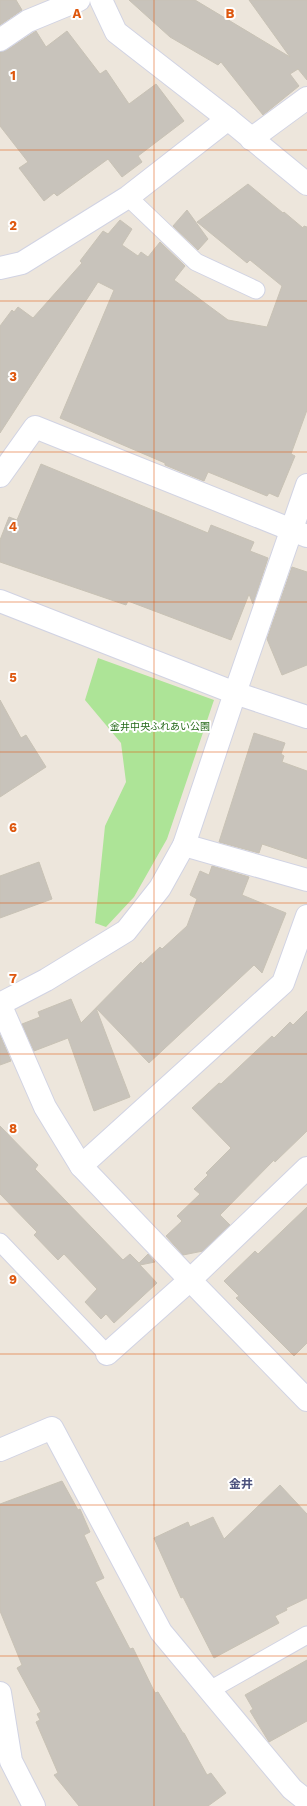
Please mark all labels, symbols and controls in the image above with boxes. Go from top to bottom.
text: A [73,6,82,21]
text: B [226,6,235,21]
text: 1 [10,68,16,83]
text: 2 [9,218,17,233]
text: 3 [9,369,17,384]
text: 4 [9,519,18,534]
text: 5 [9,670,17,685]
park label: 金井中央ふれあい公園 [110,721,210,732]
text: 6 [9,820,17,835]
text: 7 [9,971,17,986]
text: 8 [9,1121,17,1136]
text: 9 [9,1272,17,1287]
district label: 金井 [229,1477,253,1491]

